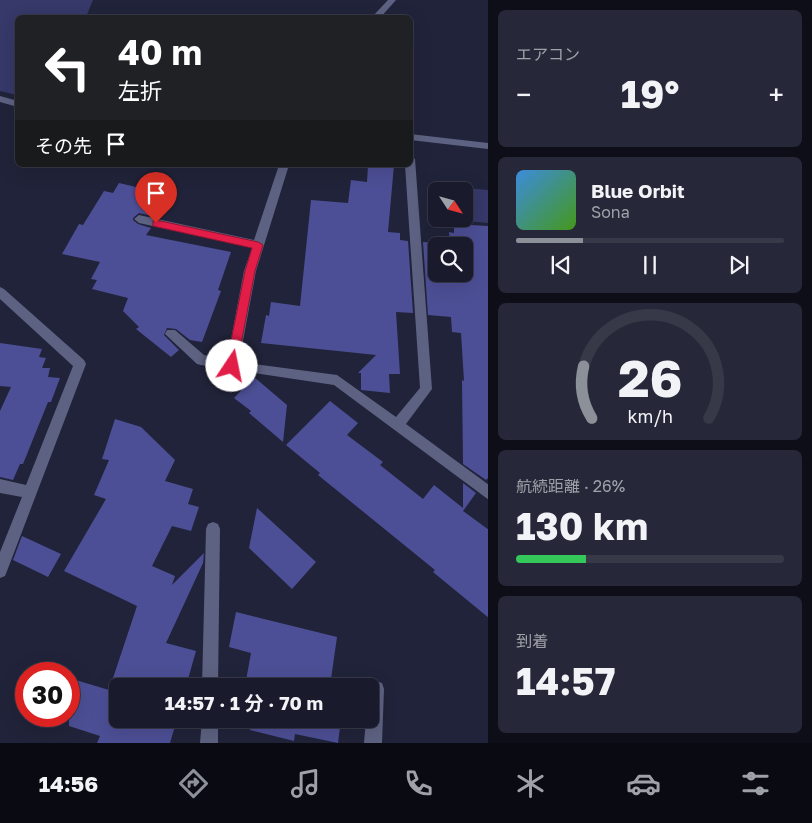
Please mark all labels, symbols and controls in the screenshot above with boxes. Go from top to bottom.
text: 40 m [118,31,202,73]
icon: left [35,35,100,100]
text: エアコン [516,44,580,64]
text: 19° [621,71,679,116]
text: 左折 [118,77,162,104]
text: − [516,78,531,111]
text: + [769,78,784,111]
icon: arrive [102,130,130,158]
text: その先 [35,134,92,157]
pin [135,172,177,223]
icon: arrive [142,179,170,207]
text: Blue Orbit [591,179,685,202]
north arrow [428,182,472,228]
map controls [428,182,473,282]
text: Sona [591,202,630,222]
button: search [428,237,473,282]
icon: previous [547,251,575,279]
icon: pause [636,251,664,279]
icon: next [725,251,753,279]
position arrow [205,339,257,391]
text: 26 [618,346,682,408]
text: km/h [627,405,673,427]
text: 航続距離 · 26% [516,476,625,496]
text: 130 km [516,503,648,548]
text: 到着 [516,631,548,651]
text: 14:57 [516,658,615,703]
speed limit sign: 30 [15,662,80,727]
text: 14:57 · 1 分 · 70 m [165,691,323,714]
icon: directions [176,766,211,801]
icon: music [288,766,323,801]
icon: phone [401,766,436,801]
icon: climate [513,766,548,801]
icon: car [626,766,661,801]
icon: filters [738,766,773,801]
text: 14:56 [39,770,98,797]

